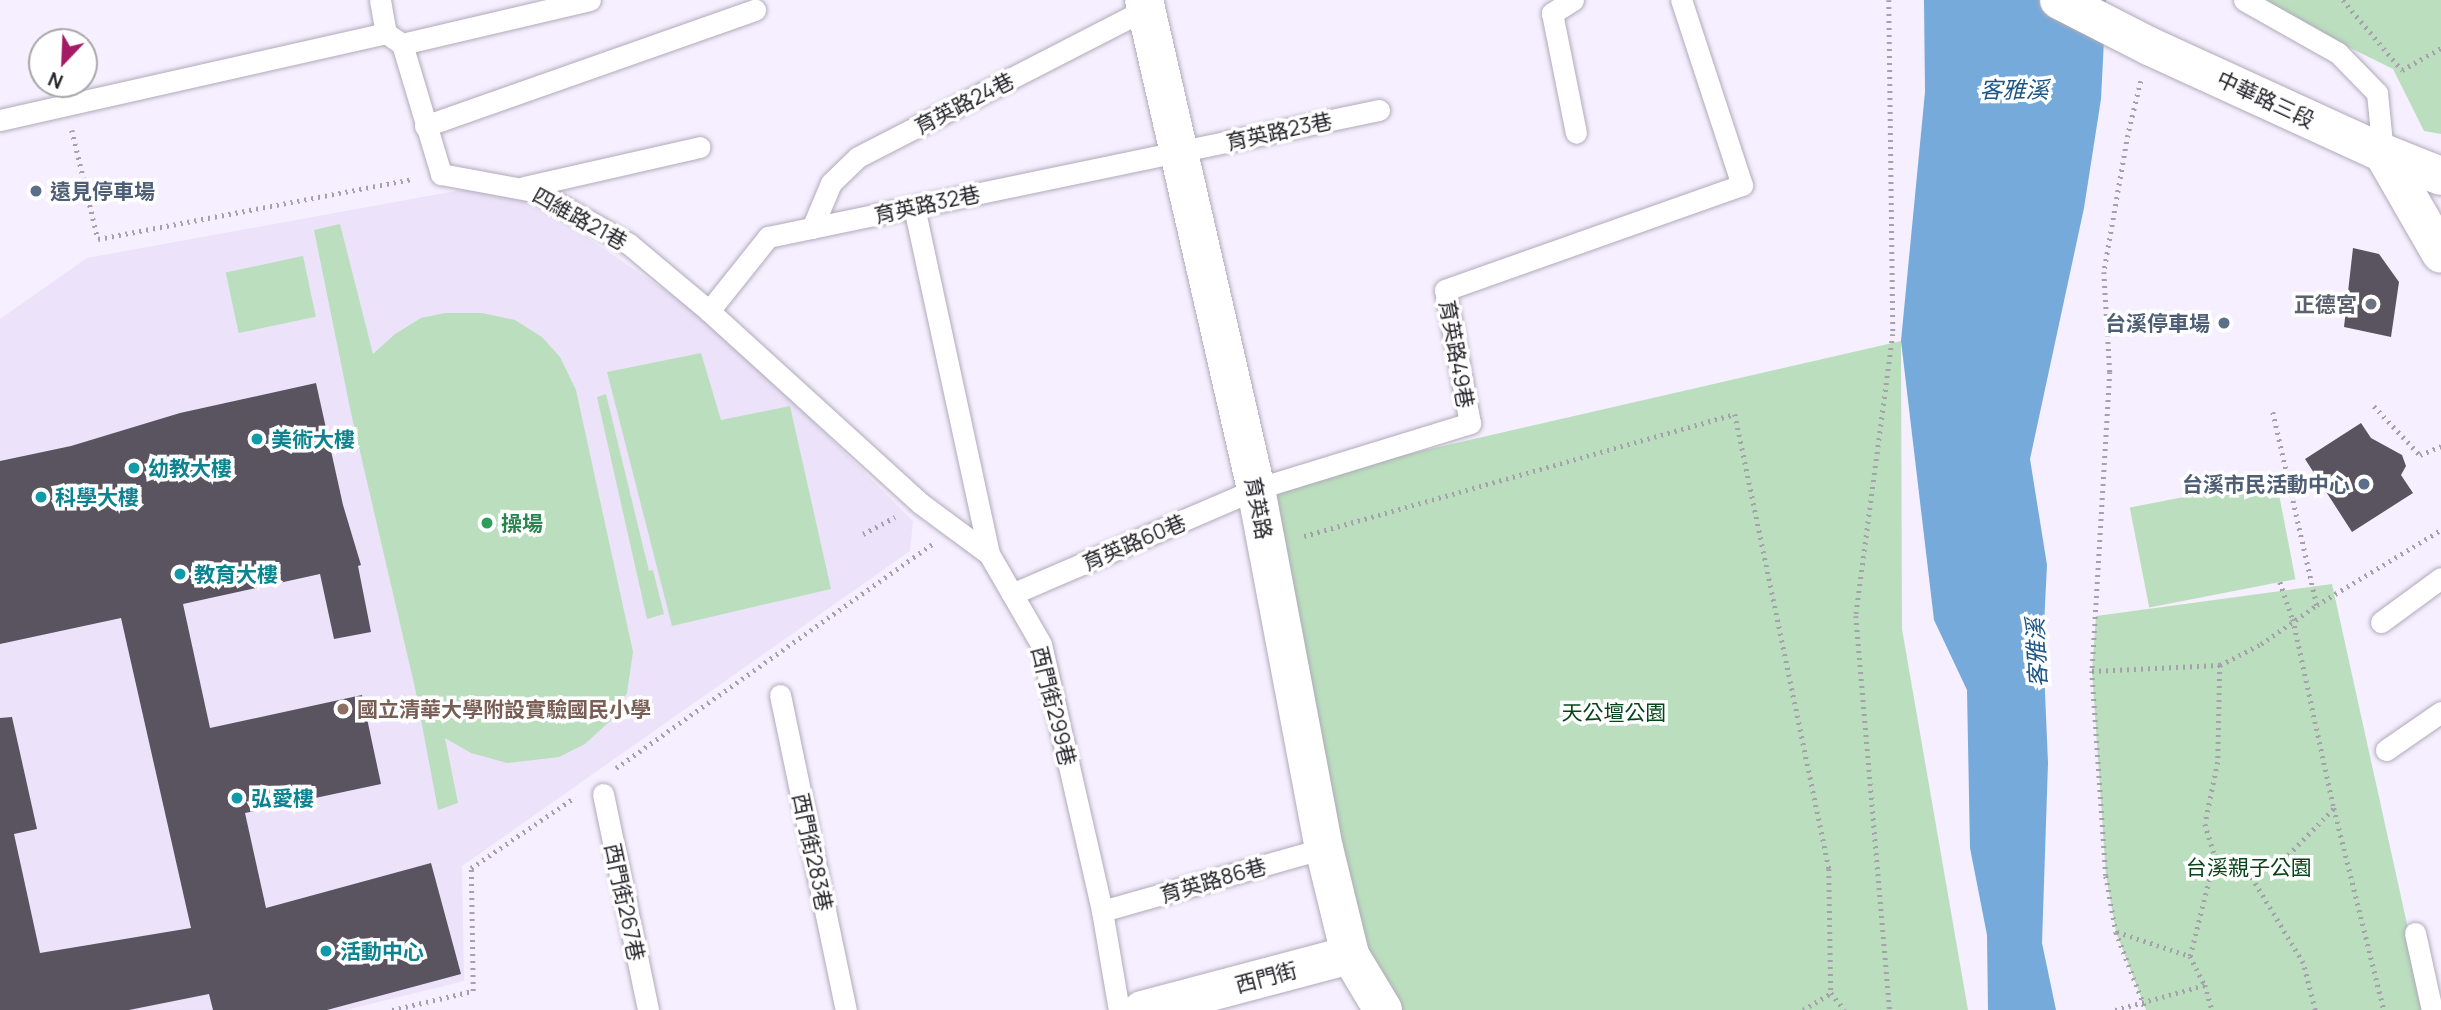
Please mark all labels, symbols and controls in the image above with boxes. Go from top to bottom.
north arrow [28,28,98,98]
street label: 中華路三段 [2213,65,2319,133]
text: N [44,66,67,95]
street label: 育英路24巷 [910,67,1018,139]
water label: 客雅溪 [1980,75,2048,103]
street label: 育英路23巷 [1224,107,1334,155]
place label: 遠見停車場 [50,178,155,204]
street label: 育英路32巷 [872,180,982,228]
street label: 四維路21巷 [528,182,632,254]
marker: 遠見停車場 [28,183,44,199]
place label: 正德宮 [2294,291,2357,317]
marker: 正德宮 [2363,296,2379,312]
street label: 育英路49巷 [1435,298,1479,410]
place label: 台溪停車場 [2105,310,2210,336]
marker: 台溪停車場 [2216,315,2232,331]
place label: 美術大樓 [271,426,355,452]
marker: 美術大樓 [249,431,265,447]
place label: 幼教大樓 [148,455,232,481]
marker: 幼教大樓 [126,460,142,476]
place label: 台溪市民活動中心 [2182,471,2350,497]
street label: 育英路 [1241,475,1277,541]
marker: 台溪市民活動中心 [2356,476,2372,492]
place label: 科學大樓 [55,484,139,510]
marker: 科學大樓 [33,489,49,505]
street label: 育英路60巷 [1079,509,1189,575]
place label: 操場 [501,510,543,536]
marker: 操場 [479,515,495,531]
place label: 教育大樓 [194,561,278,587]
marker: 教育大樓 [172,566,188,582]
water label: 客雅溪 [2020,618,2052,688]
street label: 西門街299巷 [1027,644,1081,768]
place label: 國立清華大學附設實驗國民小學 [357,696,651,722]
park label: 天公壇公園 [1562,699,1666,725]
marker: 國立清華大學附設實驗國民小學 [335,701,351,717]
place label: 弘愛樓 [251,785,314,811]
marker: 弘愛樓 [229,790,245,806]
street label: 西門街283巷 [788,791,838,913]
street label: 西門街267巷 [600,841,650,963]
street label: 育英路86巷 [1157,853,1269,907]
park label: 台溪親子公園 [2186,854,2312,880]
place label: 活動中心 [340,938,424,964]
marker: 活動中心 [318,943,334,959]
street label: 西門街 [1232,957,1300,997]

